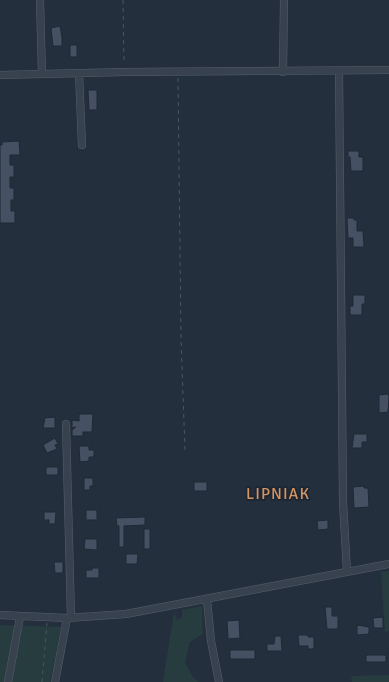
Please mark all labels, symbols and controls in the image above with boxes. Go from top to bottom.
district label: LIPNIAK [245,485,311,505]

